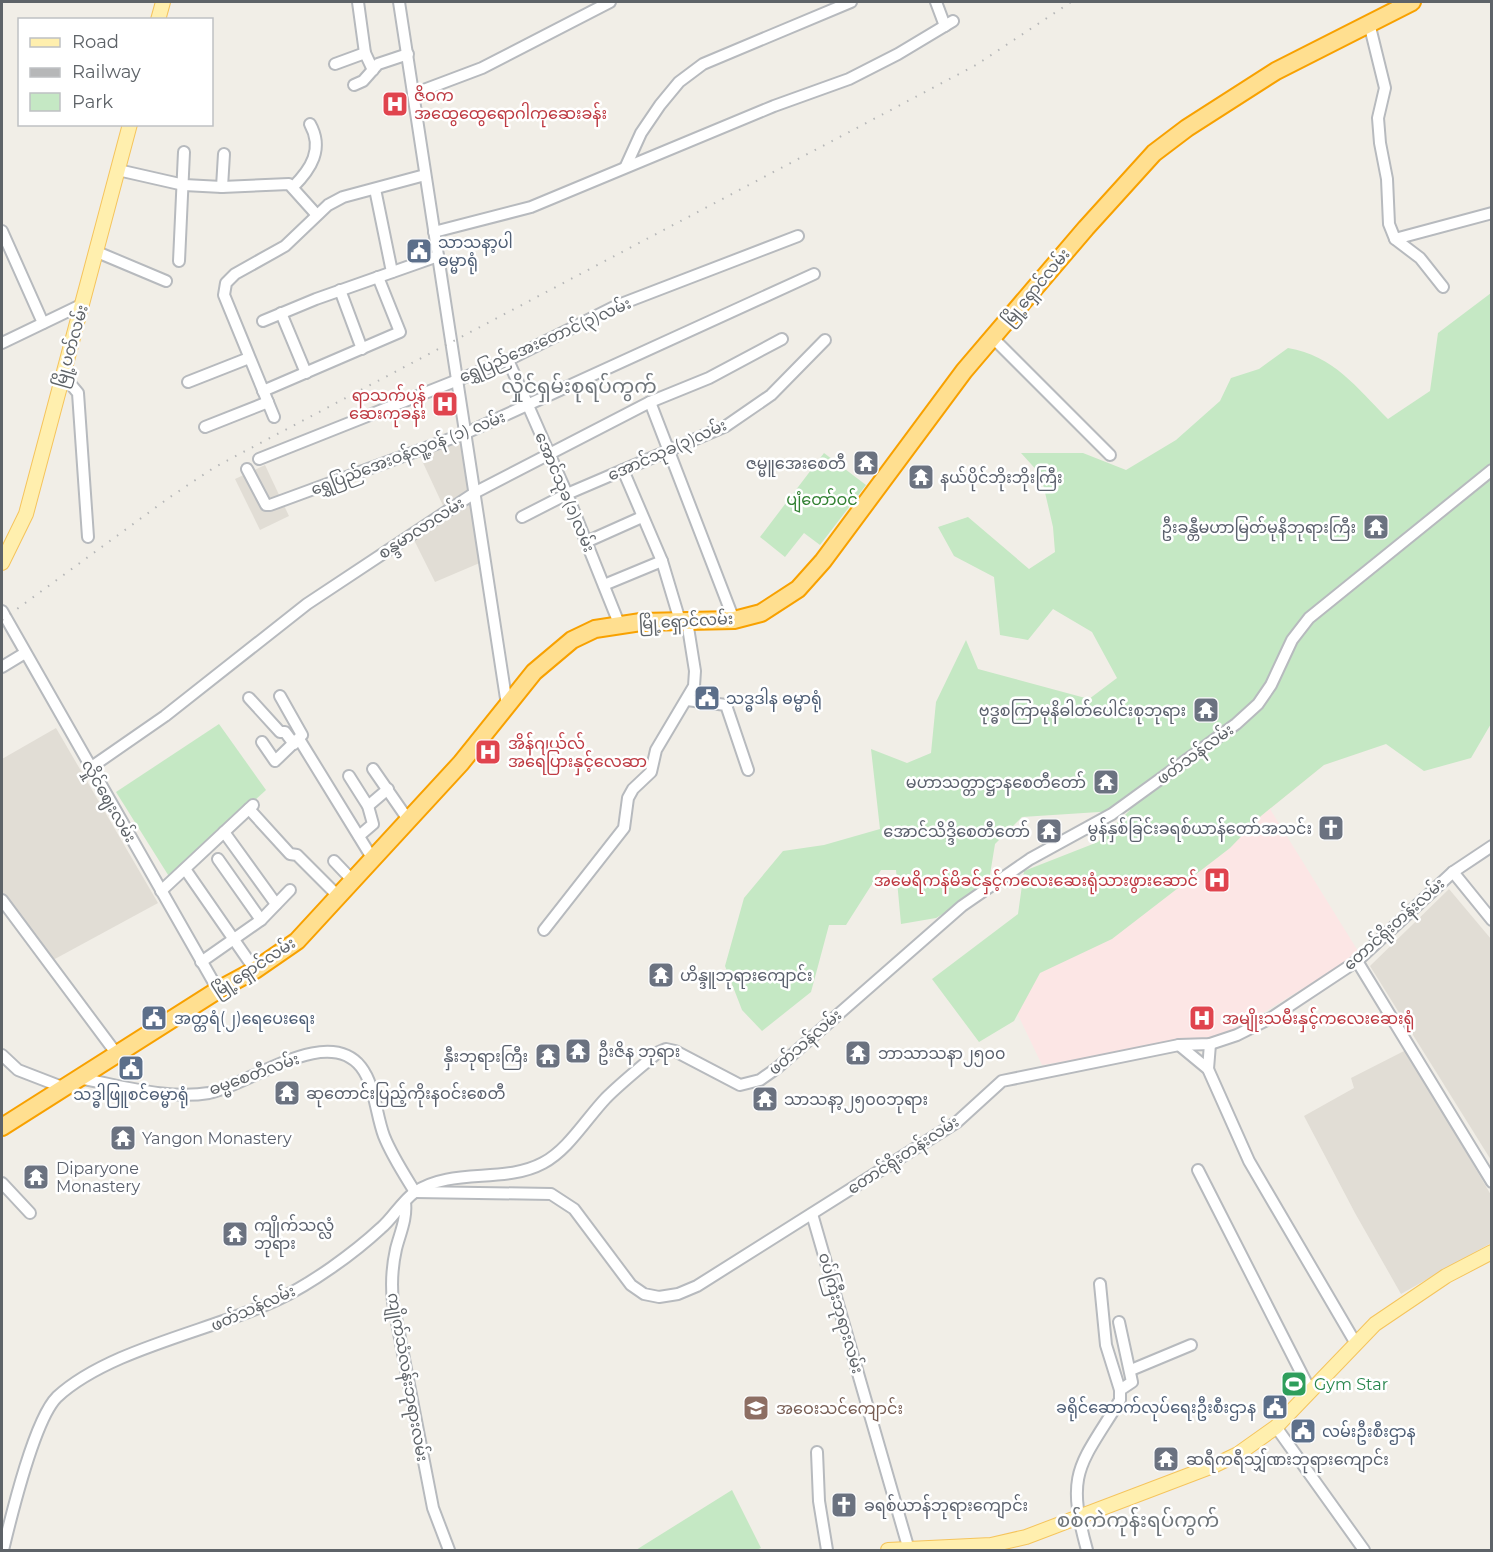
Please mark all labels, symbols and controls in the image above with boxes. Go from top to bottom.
legend [18,18,213,126]
text: Road [72,31,119,53]
text: Railway [72,61,141,83]
place label: ဇိဝက အထွေထွေရောဂါကုဆေးခန်း [414,85,607,128]
hospital icon: ဇိဝက အထွေထွေရောဂါကုဆေးခန်း [380,89,410,119]
text: Park [72,91,113,113]
place label: သာသနာ့ပါ ဓမ္မာရုံ [438,231,513,275]
public building icon: သာသနာ့ပါ ဓမ္မာရုံ [404,236,434,266]
street label: မြို့ရှောင်လမ်း [997,243,1078,333]
street label: ရွှေပြည်အေးတောင်(၃)လမ်း [455,292,635,390]
street label: မြို့ပတ်လမ်း [48,302,96,391]
district label: လှိုင်ရှမ်းစုရပ်ကွက် [501,372,657,403]
place label: ရာသက်ပန် ဆေးကုခန်း [349,384,426,428]
hospital icon: ရာသက်ပန် ဆေးကုခန်း [430,389,460,419]
street label: ရွှေပြည်အေးဝန်လူ့ဝန် (၁) လမ်း [307,405,509,503]
street label: အောင်သုခ(၃)လမ်း [604,413,732,489]
street label: အောင်သုခ(၁)လမ်း [527,428,601,557]
temple icon: ဇမ္မူအေးစေတီ [851,448,881,478]
place label: ဇမ္မူအေးစေတီ [746,453,846,477]
temple icon: နယ်ပိုင်ဘိုးဘိုးကြီး [906,462,936,492]
place label: နယ်ပိုင်ဘိုးဘိုးကြီး [940,466,1063,492]
park label: ပျံတော်ဝင် [786,488,858,513]
street label: စန္ဒမာလာလမ်း [373,491,470,567]
temple icon: ဦးခန္တီမဟာမြတ်မုနိဘုရားကြီး [1361,512,1391,542]
place label: ဦးခန္တီမဟာမြတ်မုနိဘုရားကြီး [1162,516,1356,542]
street label: မြို့ရှောင်လမ်း [638,607,734,638]
public building icon: သဒ္ဓဒါန ဓမ္မာရုံ [692,683,722,713]
place label: သဒ္ဓဒါန ဓမ္မာရုံ [726,687,822,713]
temple icon: ဗုဒ္ဓစကြာမုနိဓါတ်ပေါင်းစုဘုရား [1191,695,1221,725]
place label: ဗုဒ္ဓစကြာမုနိဓါတ်ပေါင်းစုဘုရား [979,699,1186,725]
street label: ဖတ်သန်လမ်း [1152,718,1239,791]
place label: အိန်ဂျယ်လ် အရေပြားနှင့်လေဆာ [508,732,647,776]
hospital icon: အိန်ဂျယ်လ် အရေပြားနှင့်လေဆာ [473,737,503,767]
street label: လှိုင်ဈေးလမ်း [74,755,142,848]
temple icon: မဟာသတ္တာဋ္ဌာနစေတီတော် [1091,767,1121,797]
place label: မဟာသတ္တာဋ္ဌာနစေတီတော် [906,771,1086,796]
church icon: မွန်နှစ်ခြင်းခရစ်ယာန်တော်အသင်း [1316,813,1346,843]
temple icon: အောင်သိဒ္ဒိစေတီတော် [1034,816,1064,846]
place label: မွန်နှစ်ခြင်းခရစ်ယာန်တော်အသင်း [1088,817,1312,843]
place label: အောင်သိဒ္ဒိစေတီတော် [883,820,1030,845]
hospital icon: အမေရိကန်မိခင်နှင့်ကလေးဆေးရုံသားဖွားဆောင် [1202,865,1232,895]
place label: အမေရိကန်မိခင်နှင့်ကလေးဆေးရုံသားဖွားဆောင် [874,869,1198,895]
street label: တောင်ရိုးတန်းလမ်း [1338,872,1452,978]
street label: မြို့ရှောင်လမ်း [208,932,302,1005]
temple icon: ဟိန္ဒူဘုရားကျောင်း [646,960,676,990]
place label: ဟိန္ဒူဘုရားကျောင်း [680,964,812,990]
public building icon: အတ္တရံ(၂)ရေပေးရေး [139,1003,169,1033]
hospital icon: အမျိုးသမီးနှင့်ကလေးဆေးရုံ [1187,1003,1217,1033]
street label: ဖတ်သန်လမ်း [763,1004,848,1082]
place label: အမျိုးသမီးနှင့်ကလေးဆေးရုံ [1222,1007,1414,1033]
place label: အတ္တရံ(၂)ရေပေးရေး [174,1009,315,1032]
temple icon: ဦးဇိန ဘုရား [563,1036,593,1066]
temple icon: ဘာသာသနာ၂၅၀၀ [843,1038,873,1068]
place label: ဦးဇိန ဘုရား [598,1040,680,1066]
temple icon: နှီးဘုရားကြီး [533,1041,563,1071]
place label: ဘာသာသနာ၂၅၀၀ [878,1044,1005,1067]
place label: နှီးဘုရားကြီး [443,1045,528,1071]
street label: ဓမ္မစေတီလမ်း [206,1047,303,1103]
public building icon: သဒ္ဓါဖြူစင်ဓမ္မာရုံ [116,1053,146,1083]
temple icon: ဆုတောင်းပြည့်ကိုးနဝင်းစေတီ [272,1078,302,1108]
place label: ဆုတောင်းပြည့်ကိုးနဝင်းစေတီ [306,1082,505,1108]
place label: သဒ္ဓါဖြူစင်ဓမ္မာရုံ [73,1083,189,1109]
temple icon: သာသနာ့၂၅၀၀ဘုရား [750,1084,780,1114]
place label: သာသနာ့၂၅၀၀ဘုရား [784,1090,928,1114]
street label: တောင်ရိုးတန်းလမ်း [843,1110,965,1202]
temple icon: Yangon Monastery [108,1123,138,1153]
place label: Yangon Monastery [142,1129,292,1148]
place label: Diparyone Monastery [56,1159,141,1196]
temple icon: Diparyone Monastery [21,1162,51,1192]
place label: ကျိုက်သလ္လံ ဘုရား [254,1214,334,1258]
temple icon: ကျိုက်သလ္လံ ဘုရား [220,1219,250,1249]
street label: ဝပ်ကြီးဘုရားလမ်း [810,1250,869,1377]
street label: ဖတ်သန်လမ်း [207,1279,300,1339]
street label: ကျိုက်သံလန်းဘုရားလမ်း [379,1291,434,1464]
sports icon: Gym Star [1279,1369,1309,1399]
place label: Gym Star [1314,1375,1388,1394]
public building icon: ခရိုင်ဆောက်လုပ်ရေးဦးစီးဌာန [1260,1392,1290,1422]
school or university icon: အဝေးသင်ကျောင်း [741,1393,771,1423]
place label: ခရိုင်ဆောက်လုပ်ရေးဦးစီးဌာန [1056,1396,1256,1422]
place label: အဝေးသင်ကျောင်း [776,1397,903,1422]
public building icon: လမ်းဦးစီးဌာန [1288,1416,1318,1446]
place label: လမ်းဦးစီးဌာန [1322,1420,1416,1445]
temple icon: ဆရီကရီသျှ်ဏးဘုရားကျောင်း [1151,1444,1181,1474]
place label: ဆရီကရီသျှ်ဏးဘုရားကျောင်း [1186,1448,1389,1474]
church icon: ခရစ်ယာန်ဘုရားကျောင်း [829,1490,859,1520]
place label: ခရစ်ယာန်ဘုရားကျောင်း [864,1494,1028,1520]
district label: စစ်ကဲကုန်းရပ်ကွက် [1057,1506,1219,1537]

